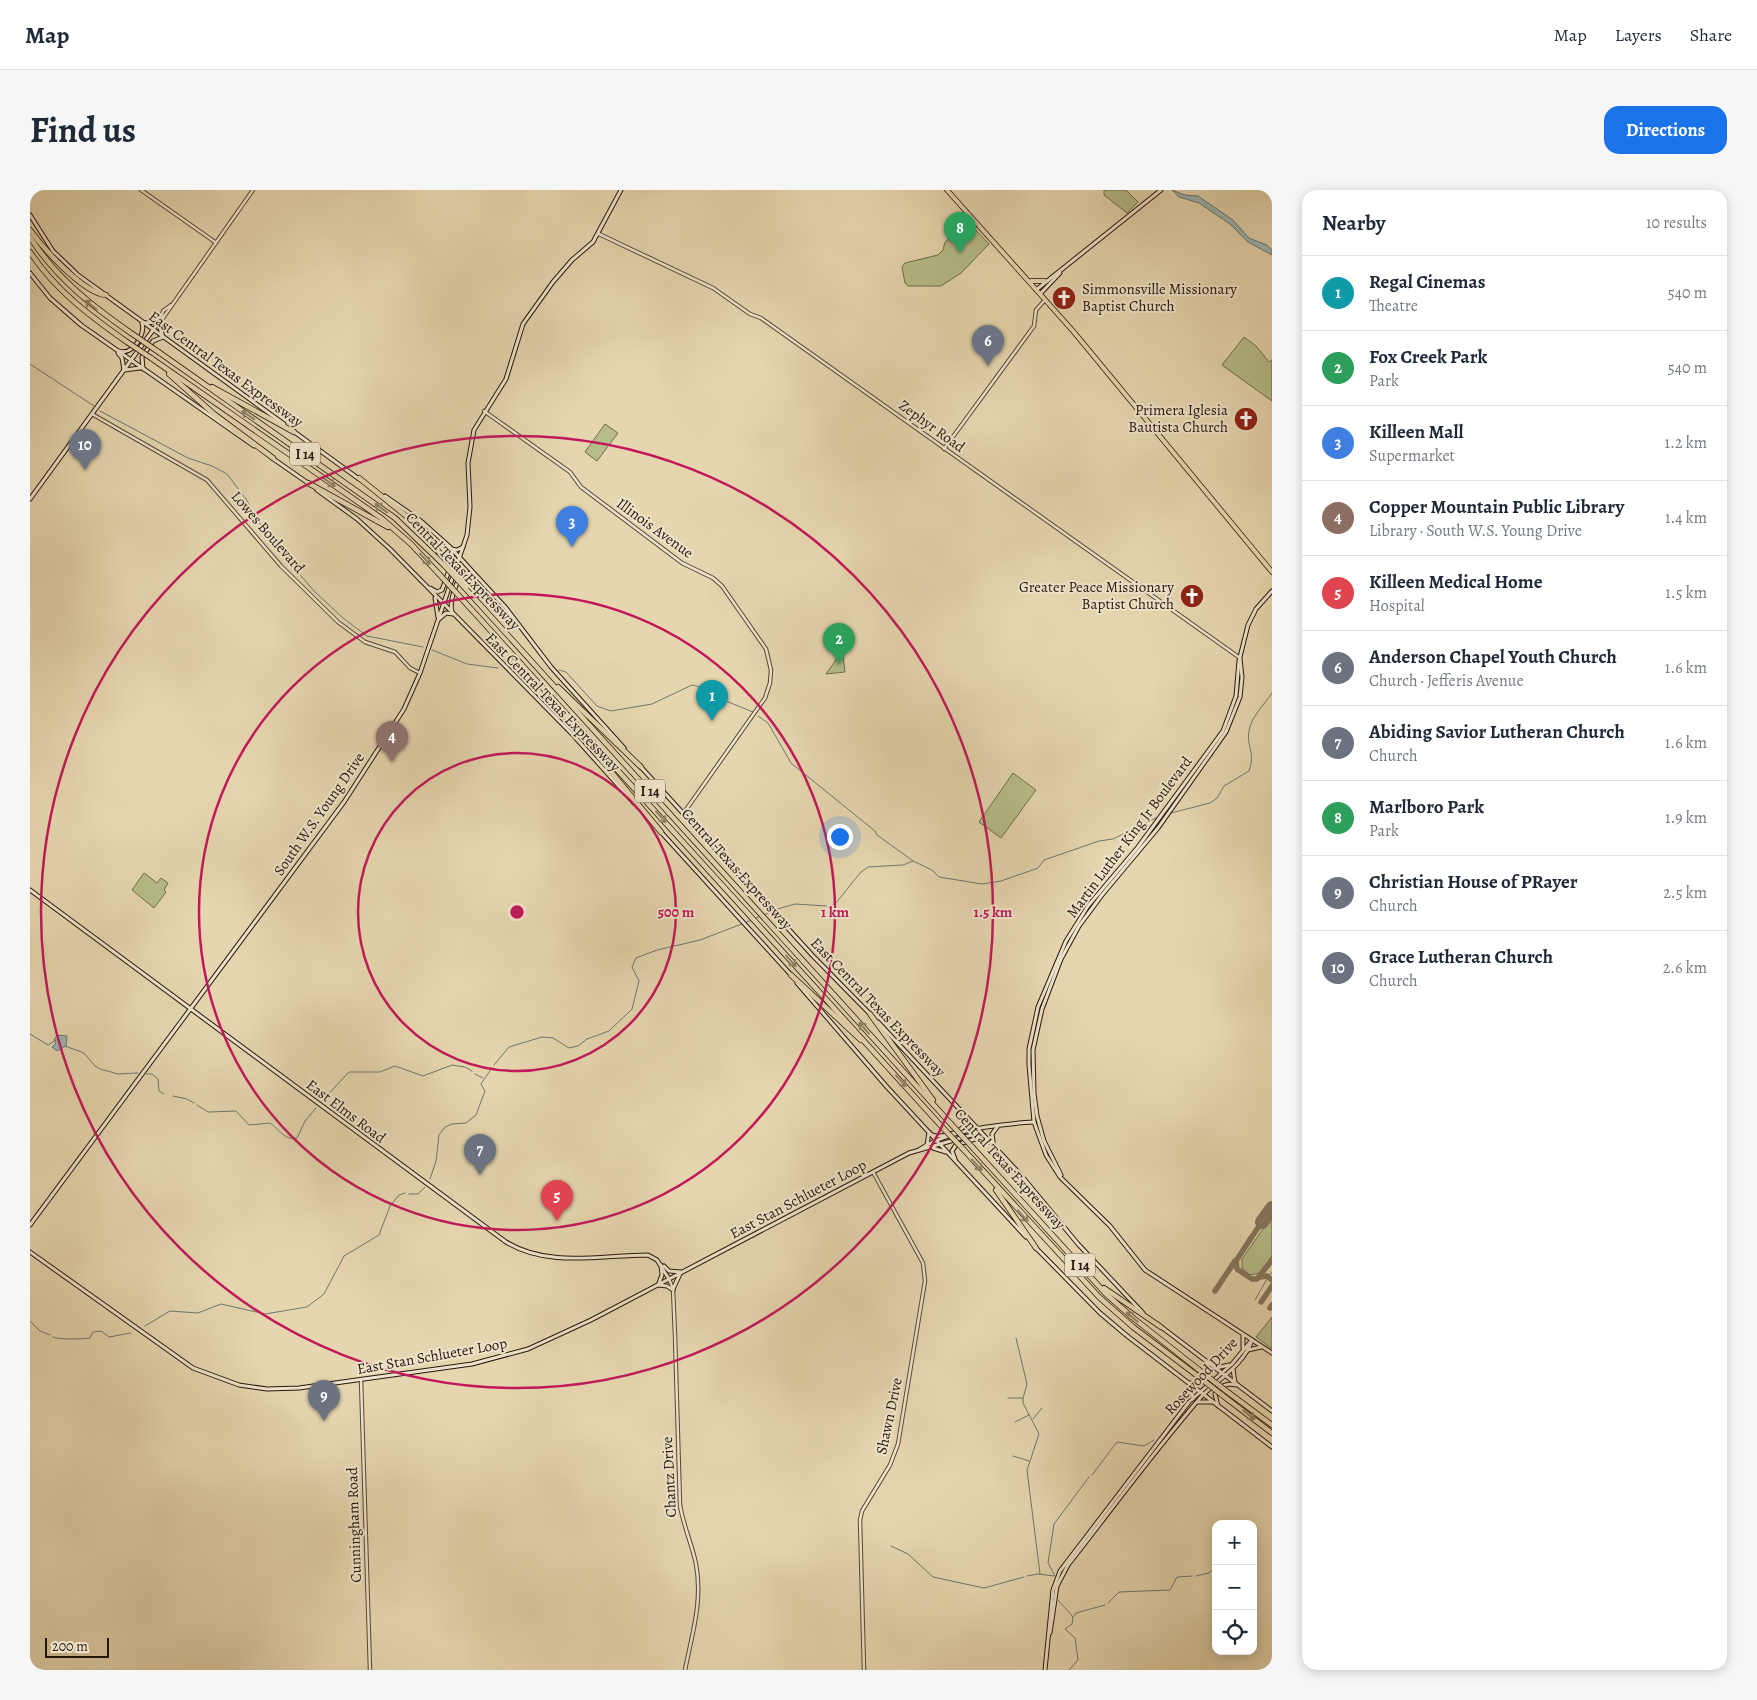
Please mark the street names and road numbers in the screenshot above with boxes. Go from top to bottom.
street label: East Central Texas Expressway [145,306,307,432]
street label: Zephyr Road [895,395,970,457]
road number: I 14 [290,442,320,466]
street label: Lowes Boulevard [227,487,310,578]
street label: Illinois Avenue [612,493,698,563]
street label: Central Texas Expressway [401,508,525,635]
street label: East Central Texas Expressway [481,628,625,776]
street label: South W.S. Young Drive [269,748,369,880]
street label: Martin Luther King Jr Boulevard [1062,751,1197,922]
road number: I 14 [635,780,665,802]
street label: Central Texas Expressway [677,804,797,934]
street label: East Central Texas Expressway [806,933,950,1081]
street label: East Elms Road [302,1075,391,1148]
street label: Central Texas Expressway [950,1104,1070,1234]
street label: East Stan Schlueter Loop [726,1154,870,1243]
road number: I 14 [1065,1254,1095,1276]
street label: East Stan Schlueter Loop [355,1333,509,1379]
street label: Rosewood Drive [1160,1333,1242,1419]
street label: Shawn Drive [871,1376,907,1456]
street label: Chantz Drive [657,1436,681,1518]
street label: Cunningham Road [342,1466,366,1583]

